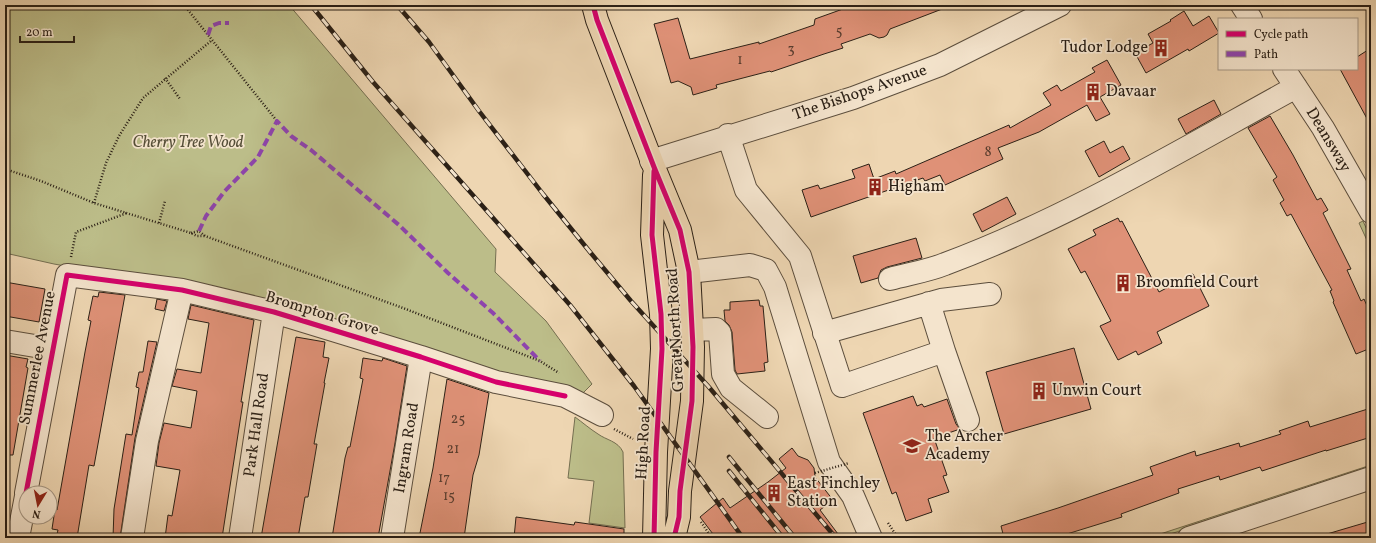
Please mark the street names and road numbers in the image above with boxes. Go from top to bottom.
street label: The Bishops Avenue [790,60,930,126]
street label: Deansway [1300,104,1356,177]
street label: Great North Road [662,267,690,393]
street label: Brompton Grove [262,286,382,342]
street label: Summerlee Avenue [14,289,62,427]
street label: Park Hall Road [239,372,275,478]
street label: Ingram Road [389,401,425,495]
street label: High Road [631,406,657,480]

